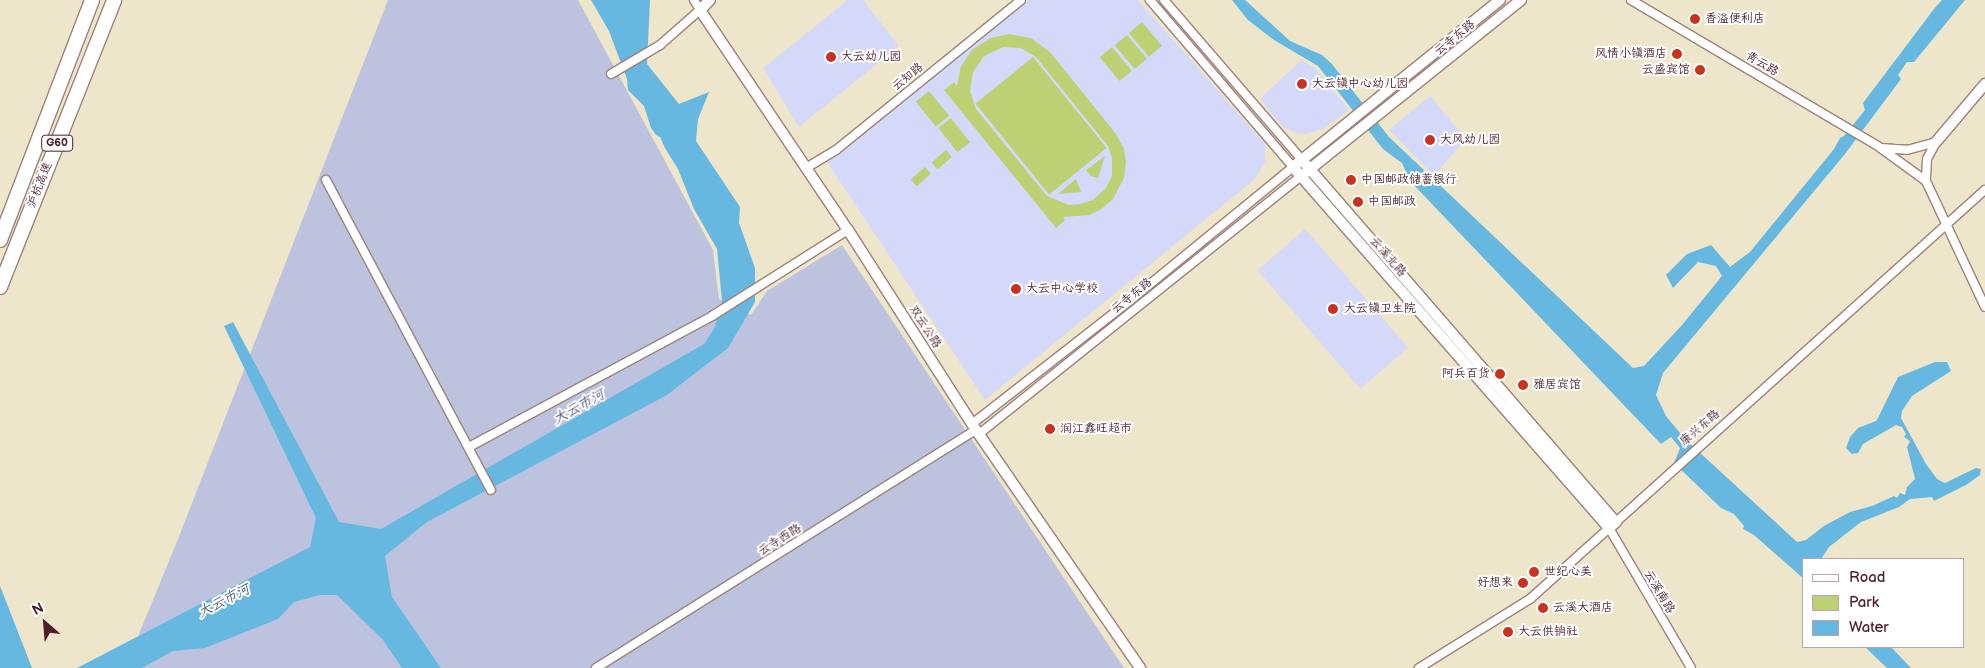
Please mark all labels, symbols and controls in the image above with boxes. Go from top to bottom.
place label: 香溢便利店 [1705,12,1765,26]
marker: 香溢便利店 [1689,13,1701,25]
street label: 云寺东路 [1432,17,1478,59]
place label: 风情小镇酒店 [1595,47,1667,61]
marker: 风情小镇酒店 [1671,48,1683,60]
street label: 青云路 [1743,49,1781,79]
place label: 大云幼儿园 [841,50,901,64]
marker: 大云幼儿园 [825,51,837,63]
street label: 云知路 [889,60,927,94]
place label: 云盛宾馆 [1642,63,1690,77]
marker: 云盛宾馆 [1694,64,1706,76]
place label: 大云镇中心幼儿园 [1312,77,1408,91]
marker: 大云镇中心幼儿园 [1296,78,1308,90]
place label: 大风幼儿园 [1440,133,1500,147]
road number: G60 [41,134,73,152]
marker: 大风幼儿园 [1424,134,1436,146]
street label: 沪杭高速 [24,160,56,210]
place label: 中国邮政储蓄银行 [1361,173,1457,187]
marker: 中国邮政储蓄银行 [1345,174,1357,186]
place label: 中国邮政 [1368,195,1416,209]
marker: 中国邮政 [1352,196,1364,208]
street label: 云溪北路 [1367,234,1409,280]
street label: 云寺东路 [1109,275,1155,317]
place label: 大云中心学校 [1026,282,1098,296]
marker: 大云中心学校 [1010,283,1022,295]
marker: 大云镇卫生院 [1326,302,1340,316]
place label: 大云镇卫生院 [1344,302,1416,316]
street label: 双云公路 [906,303,944,351]
place label: 阿兵百货 [1442,367,1490,381]
marker: 阿兵百货 [1494,368,1506,380]
place label: 雅居宾馆 [1533,378,1581,392]
marker: 雅居宾馆 [1517,379,1529,391]
water label: 大云市河 [550,386,608,428]
street label: 康兴东路 [1677,407,1723,449]
place label: 润江鑫旺超市 [1060,422,1132,436]
marker: 润江鑫旺超市 [1044,423,1056,435]
street label: 云寺西路 [756,521,804,559]
legend [1802,558,1965,648]
place label: 世纪心美 [1544,565,1592,579]
marker: 世纪心美 [1528,566,1540,578]
street label: 云溪南路 [1640,568,1678,616]
text: Road [1849,568,1885,587]
place label: 好想来 [1477,576,1513,590]
marker: 好想来 [1517,577,1529,589]
water label: 大云市河 [195,581,253,621]
text: Park [1849,593,1879,612]
north arrow [20,598,70,648]
text: N [29,599,46,619]
place label: 云溪大酒店 [1553,601,1613,615]
marker: 云溪大酒店 [1537,602,1549,614]
text: Water [1849,618,1889,637]
place label: 大云供销社 [1518,625,1578,639]
marker: 大云供销社 [1502,626,1514,638]

